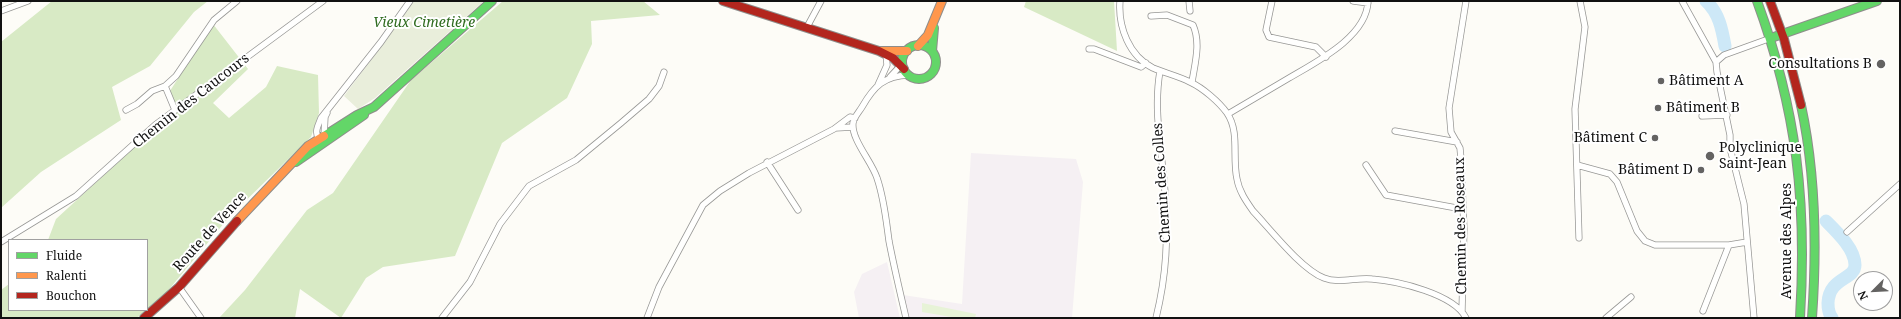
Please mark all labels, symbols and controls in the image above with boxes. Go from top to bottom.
park label: Vieux Cimetière [373,15,475,31]
street label: Chemin des Caucours [129,50,253,152]
place label: Consultations B [1768,56,1872,72]
marker: Consultations B [1875,58,1887,70]
place label: Bâtiment A [1669,73,1744,89]
marker: Bâtiment A [1656,76,1666,86]
place label: Bâtiment B [1666,100,1740,116]
marker: Bâtiment B [1653,103,1663,113]
street label: Chemin des Colles [1149,122,1175,244]
place label: Bâtiment C [1574,130,1647,146]
marker: Bâtiment C [1650,133,1660,143]
place label: Polyclinique Saint-Jean [1719,140,1802,172]
marker: Polyclinique Saint-Jean [1704,150,1716,162]
street label: Chemin des Roseaux [1451,157,1471,295]
place label: Bâtiment D [1618,162,1693,178]
marker: Bâtiment D [1696,165,1706,175]
street label: Avenue des Alpes [1779,183,1795,299]
street label: Route de Vence [170,189,250,275]
legend [8,239,148,311]
text: Fluide [46,247,82,264]
text: Ralenti [46,267,87,284]
north arrow [1853,271,1893,311]
text: Bouchon [46,287,97,304]
text: N [1854,289,1871,303]

